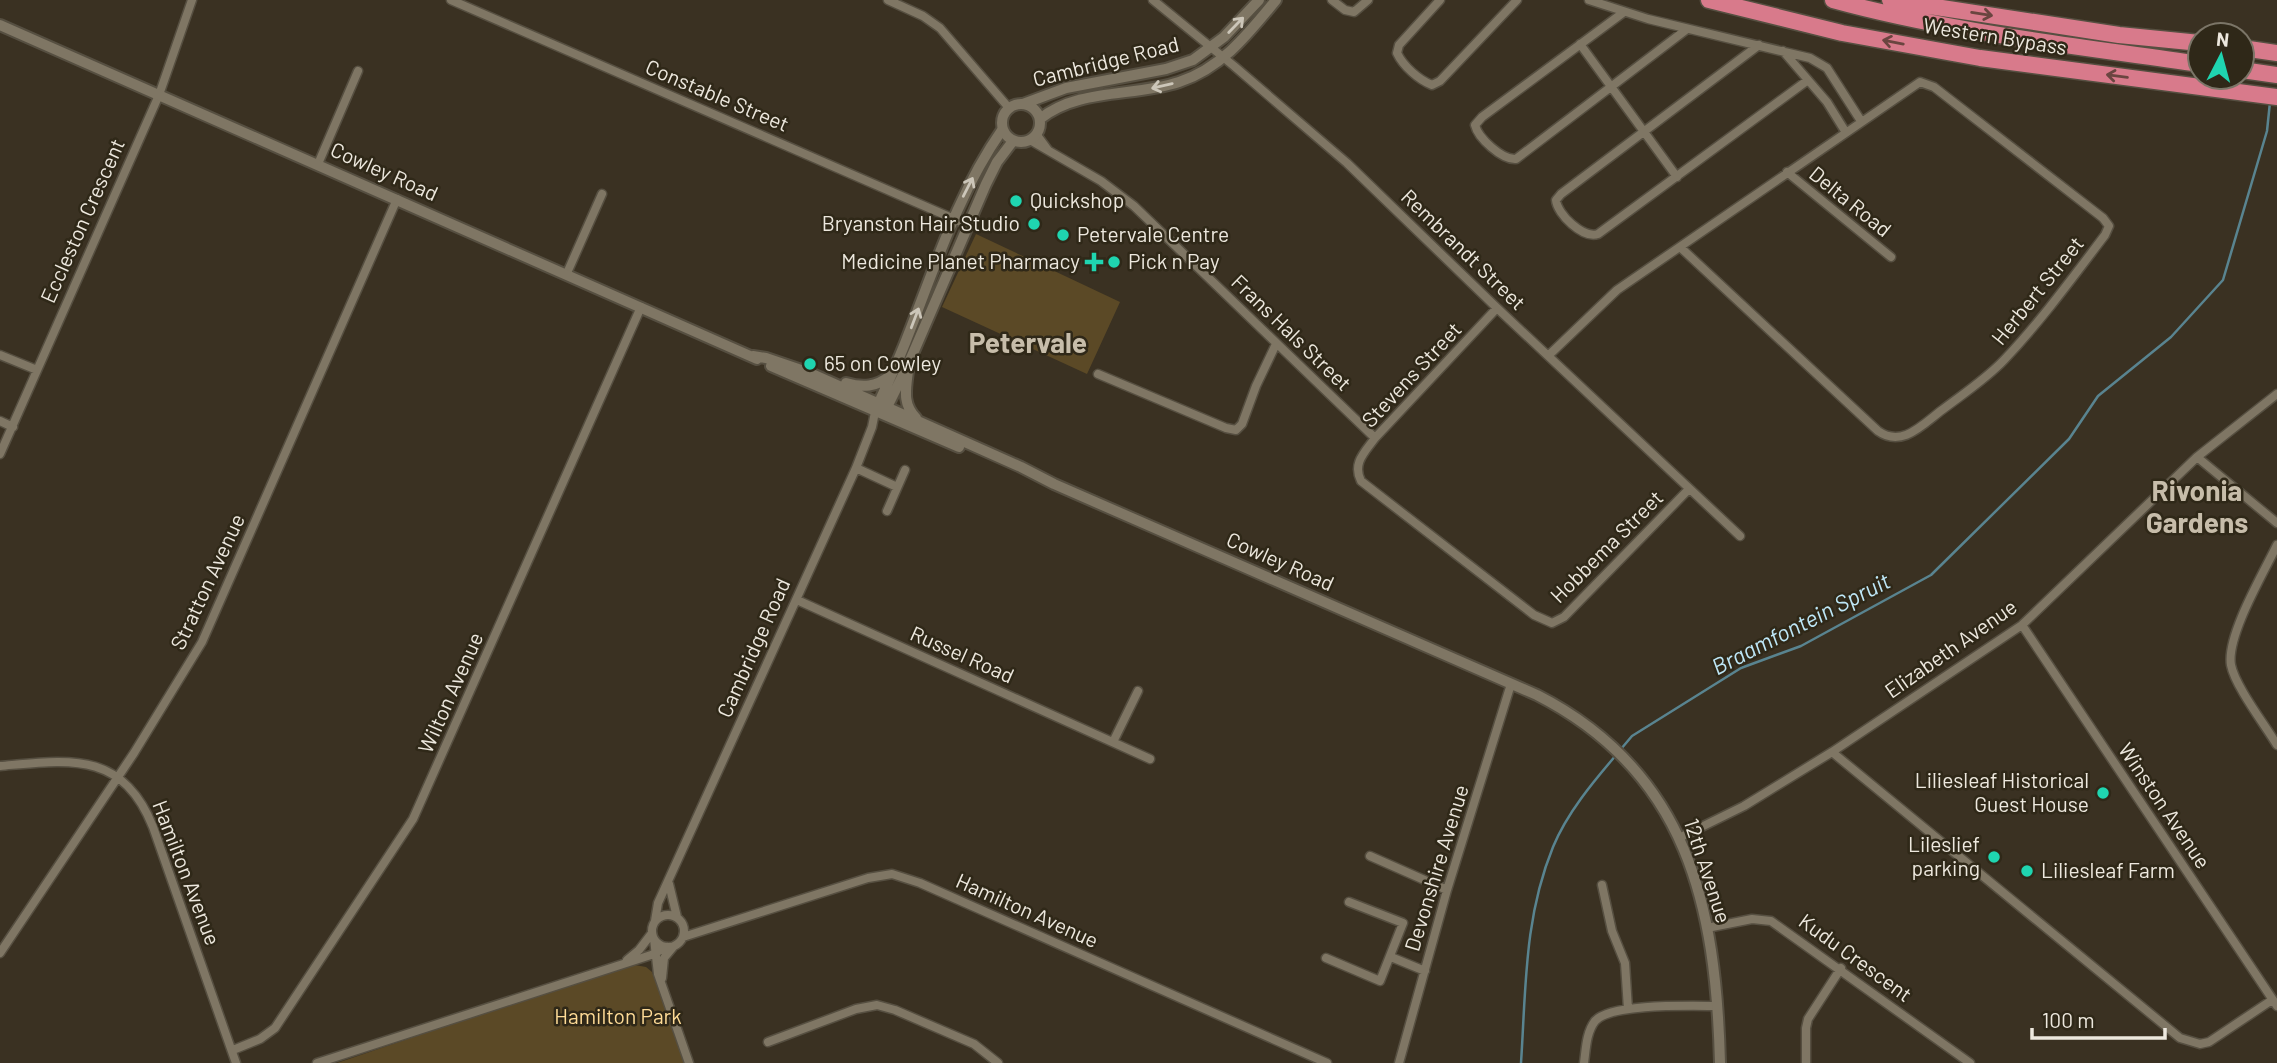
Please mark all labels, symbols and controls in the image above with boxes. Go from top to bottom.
one-way arrow [1970,8,1993,21]
street label: Western Bypass [1922,12,2069,59]
one-way arrow [1228,17,1245,34]
north arrow [2186,21,2256,91]
text: N [2215,26,2230,51]
street label: Cambridge Road [1030,30,1181,91]
one-way arrow [1882,35,1904,48]
street label: Constable Street [642,53,793,136]
one-way arrow [2106,70,2129,83]
one-way arrow [1151,80,1174,94]
street label: Eccleston Crescent [34,134,129,306]
street label: Cowley Road [327,136,442,205]
street label: Delta Road [1805,160,1897,241]
one-way arrow [962,177,976,198]
street label: Rembrandt Street [1397,183,1531,315]
place label: Quickshop [1030,187,1124,212]
marker: Quickshop [1008,193,1024,209]
place label: Bryanston Hair Studio [822,210,1020,235]
marker: Bryanston Hair Studio [1026,216,1042,232]
place label: Petervale Centre [1077,221,1229,246]
marker: Petervale Centre [1055,227,1071,243]
street label: Herbert Street [1986,231,2088,349]
place label: Medicine Planet Pharmacy [841,248,1080,273]
place label: Pick n Pay [1128,248,1220,273]
marker: Medicine Planet Pharmacy [1086,254,1102,270]
marker: Pick n Pay [1106,254,1122,270]
street label: Frans Hals Street [1227,269,1357,395]
one-way arrow [910,307,923,329]
street label: Stevens Street [1356,316,1466,432]
district label: Petervale [969,325,1087,359]
place label: 65 on Cowley [824,350,941,375]
marker: 65 on Cowley [802,356,818,372]
district label: Rivonia Gardens [2146,473,2248,539]
street label: Hobbema Street [1545,485,1667,607]
street label: Stratton Avenue [164,510,249,653]
street label: Cowley Road [1223,526,1338,595]
water label: Braamfontein Spruit [1707,566,1895,680]
street label: Cambridge Road [711,574,794,721]
street label: Elizabeth Avenue [1879,593,2021,703]
street label: Russel Road [907,620,1018,688]
street label: Wilton Avenue [412,628,487,757]
street label: Winston Avenue [2114,738,2216,873]
place label: Liliesleaf Historical Guest House [1915,767,2089,816]
street label: Devonshire Avenue [1398,781,1473,954]
marker: Liliesleaf Historical Guest House [2095,785,2111,801]
street label: Hamilton Avenue [148,797,226,948]
street label: 12th Avenue [1680,815,1737,926]
place label: Lileslief parking [1908,831,1980,880]
marker: Lileslief parking [1986,849,2002,865]
place label: Liliesleaf Farm [2041,857,2175,882]
marker: Liliesleaf Farm [2019,863,2035,879]
street label: Hamilton Avenue [953,867,1103,952]
street label: Kudu Crescent [1795,907,1917,1006]
scale bar [2032,996,2165,1040]
park label: Hamilton Park [554,1003,682,1028]
text: 100 m [2042,1007,2095,1032]

